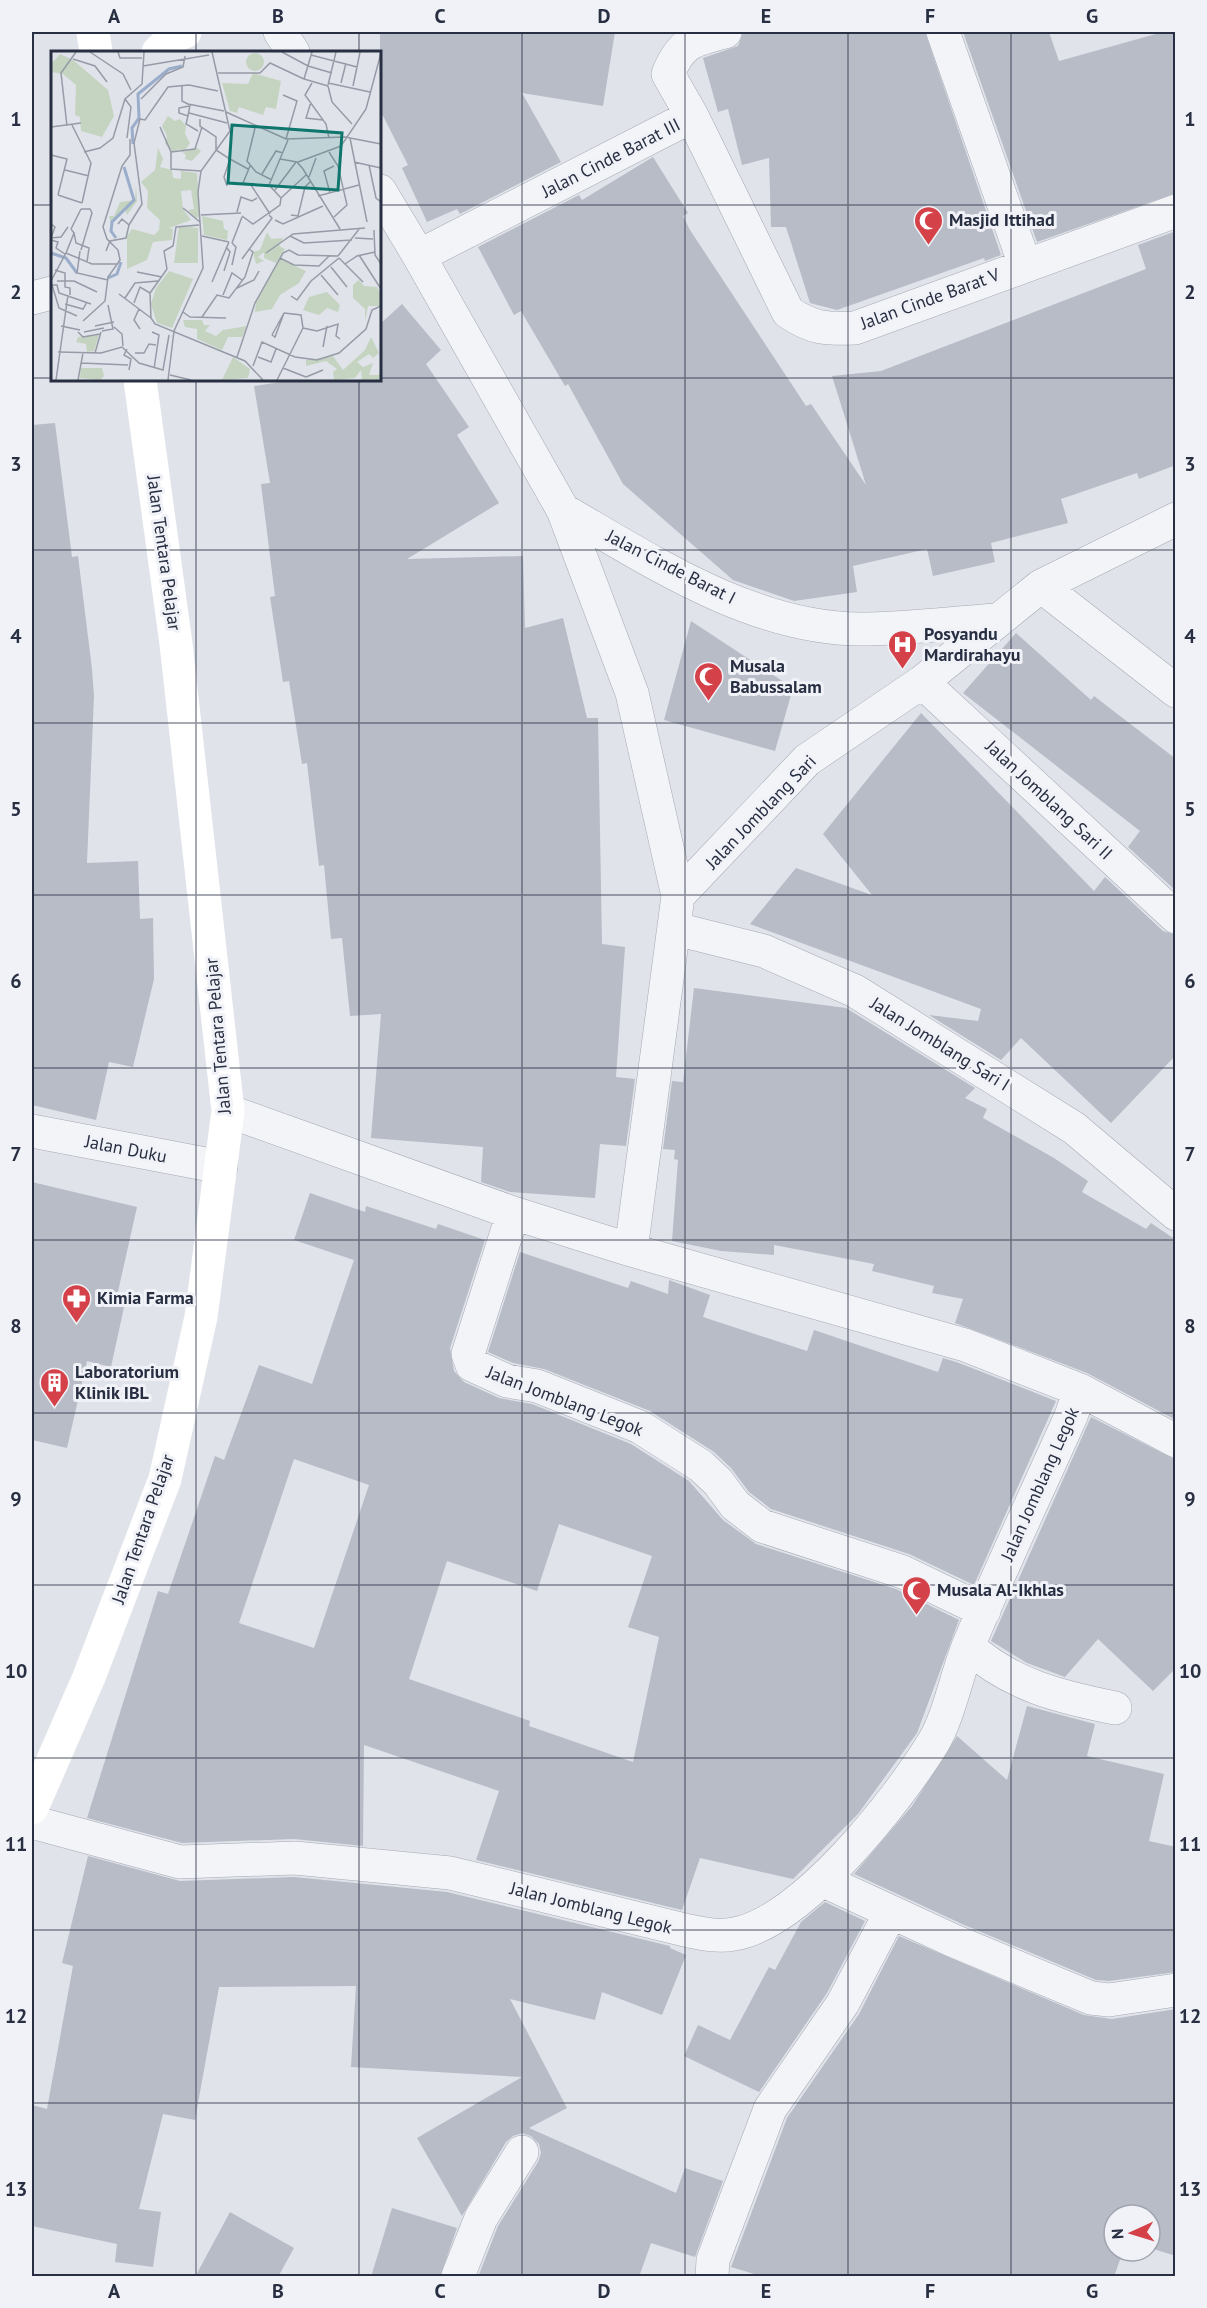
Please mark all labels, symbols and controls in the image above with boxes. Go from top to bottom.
text: A [108,3,121,29]
text: B [272,3,284,29]
text: C [434,3,446,29]
text: D [598,3,611,29]
text: E [761,3,771,29]
text: F [925,3,935,29]
text: G [1086,3,1098,29]
inset map [51,51,381,381]
text: 1 [10,106,22,132]
text: 1 [1184,106,1196,132]
street label: Jalan Cinde Barat III [537,113,684,203]
mosque icon: Masjid Ittihad [912,204,944,246]
place label: Masjid Ittihad [949,208,1055,231]
street label: Jalan Cinde Barat V [856,262,1003,335]
text: 2 [10,279,22,305]
text: 2 [1184,279,1196,305]
text: 3 [10,451,22,477]
text: 3 [1184,451,1196,477]
street label: Jalan Tentara Pelajar [142,473,187,632]
street label: Jalan Cinde Barat I [602,524,740,609]
place label: Posyandu Mardirahayu [924,622,1020,666]
text: 4 [10,623,22,649]
text: 4 [1184,623,1196,649]
hospital icon: Posyandu Mardirahayu [887,628,919,670]
place label: Musala Babussalam [730,654,822,698]
mosque icon: Musala Babussalam [693,660,725,702]
street label: Jalan Jomblang Sari II [980,734,1118,864]
street label: Jalan Jomblang Sari [700,750,821,874]
text: 5 [10,796,22,822]
text: 5 [1184,796,1196,822]
street label: Jalan Tentara Pelajar [199,957,236,1116]
text: 6 [10,968,22,994]
text: 6 [1184,968,1196,994]
street label: Jalan Jomblang Sari I [865,991,1014,1096]
street label: Jalan Duku [82,1129,169,1168]
text: 7 [10,1141,22,1167]
text: 7 [1184,1141,1196,1167]
pharmacy icon: Kimia Farma [60,1282,92,1324]
place label: Kimia Farma [97,1286,194,1309]
text: 8 [10,1313,22,1339]
text: 8 [1184,1313,1196,1339]
place label: Laboratorium Klinik IBL [75,1360,179,1404]
street label: Jalan Jomblang Legok [483,1360,647,1441]
building icon: Laboratorium Klinik IBL [38,1366,70,1408]
street label: Jalan Jomblang Legok [995,1403,1084,1565]
street label: Jalan Tentara Pelajar [106,1451,179,1608]
text: 9 [10,1486,22,1512]
text: 9 [1184,1486,1196,1512]
mosque icon: Musala Al-Ikhlas [900,1574,932,1616]
place label: Musala Al-Ikhlas [937,1578,1064,1601]
text: 10 [5,1658,27,1684]
text: 10 [1179,1658,1201,1684]
text: 11 [5,1831,27,1857]
text: 11 [1179,1831,1201,1857]
street label: Jalan Jomblang Legok [507,1876,675,1939]
text: 12 [5,2003,27,2029]
text: 12 [1179,2003,1201,2029]
text: 13 [5,2176,27,2202]
text: 13 [1179,2176,1201,2202]
north arrow [1102,2203,1162,2263]
text: N [1107,2228,1127,2240]
text: A [108,2278,121,2304]
text: B [272,2278,284,2304]
text: C [434,2278,446,2304]
text: D [598,2278,611,2304]
text: E [761,2278,771,2304]
text: F [925,2278,935,2304]
text: G [1086,2278,1098,2304]

